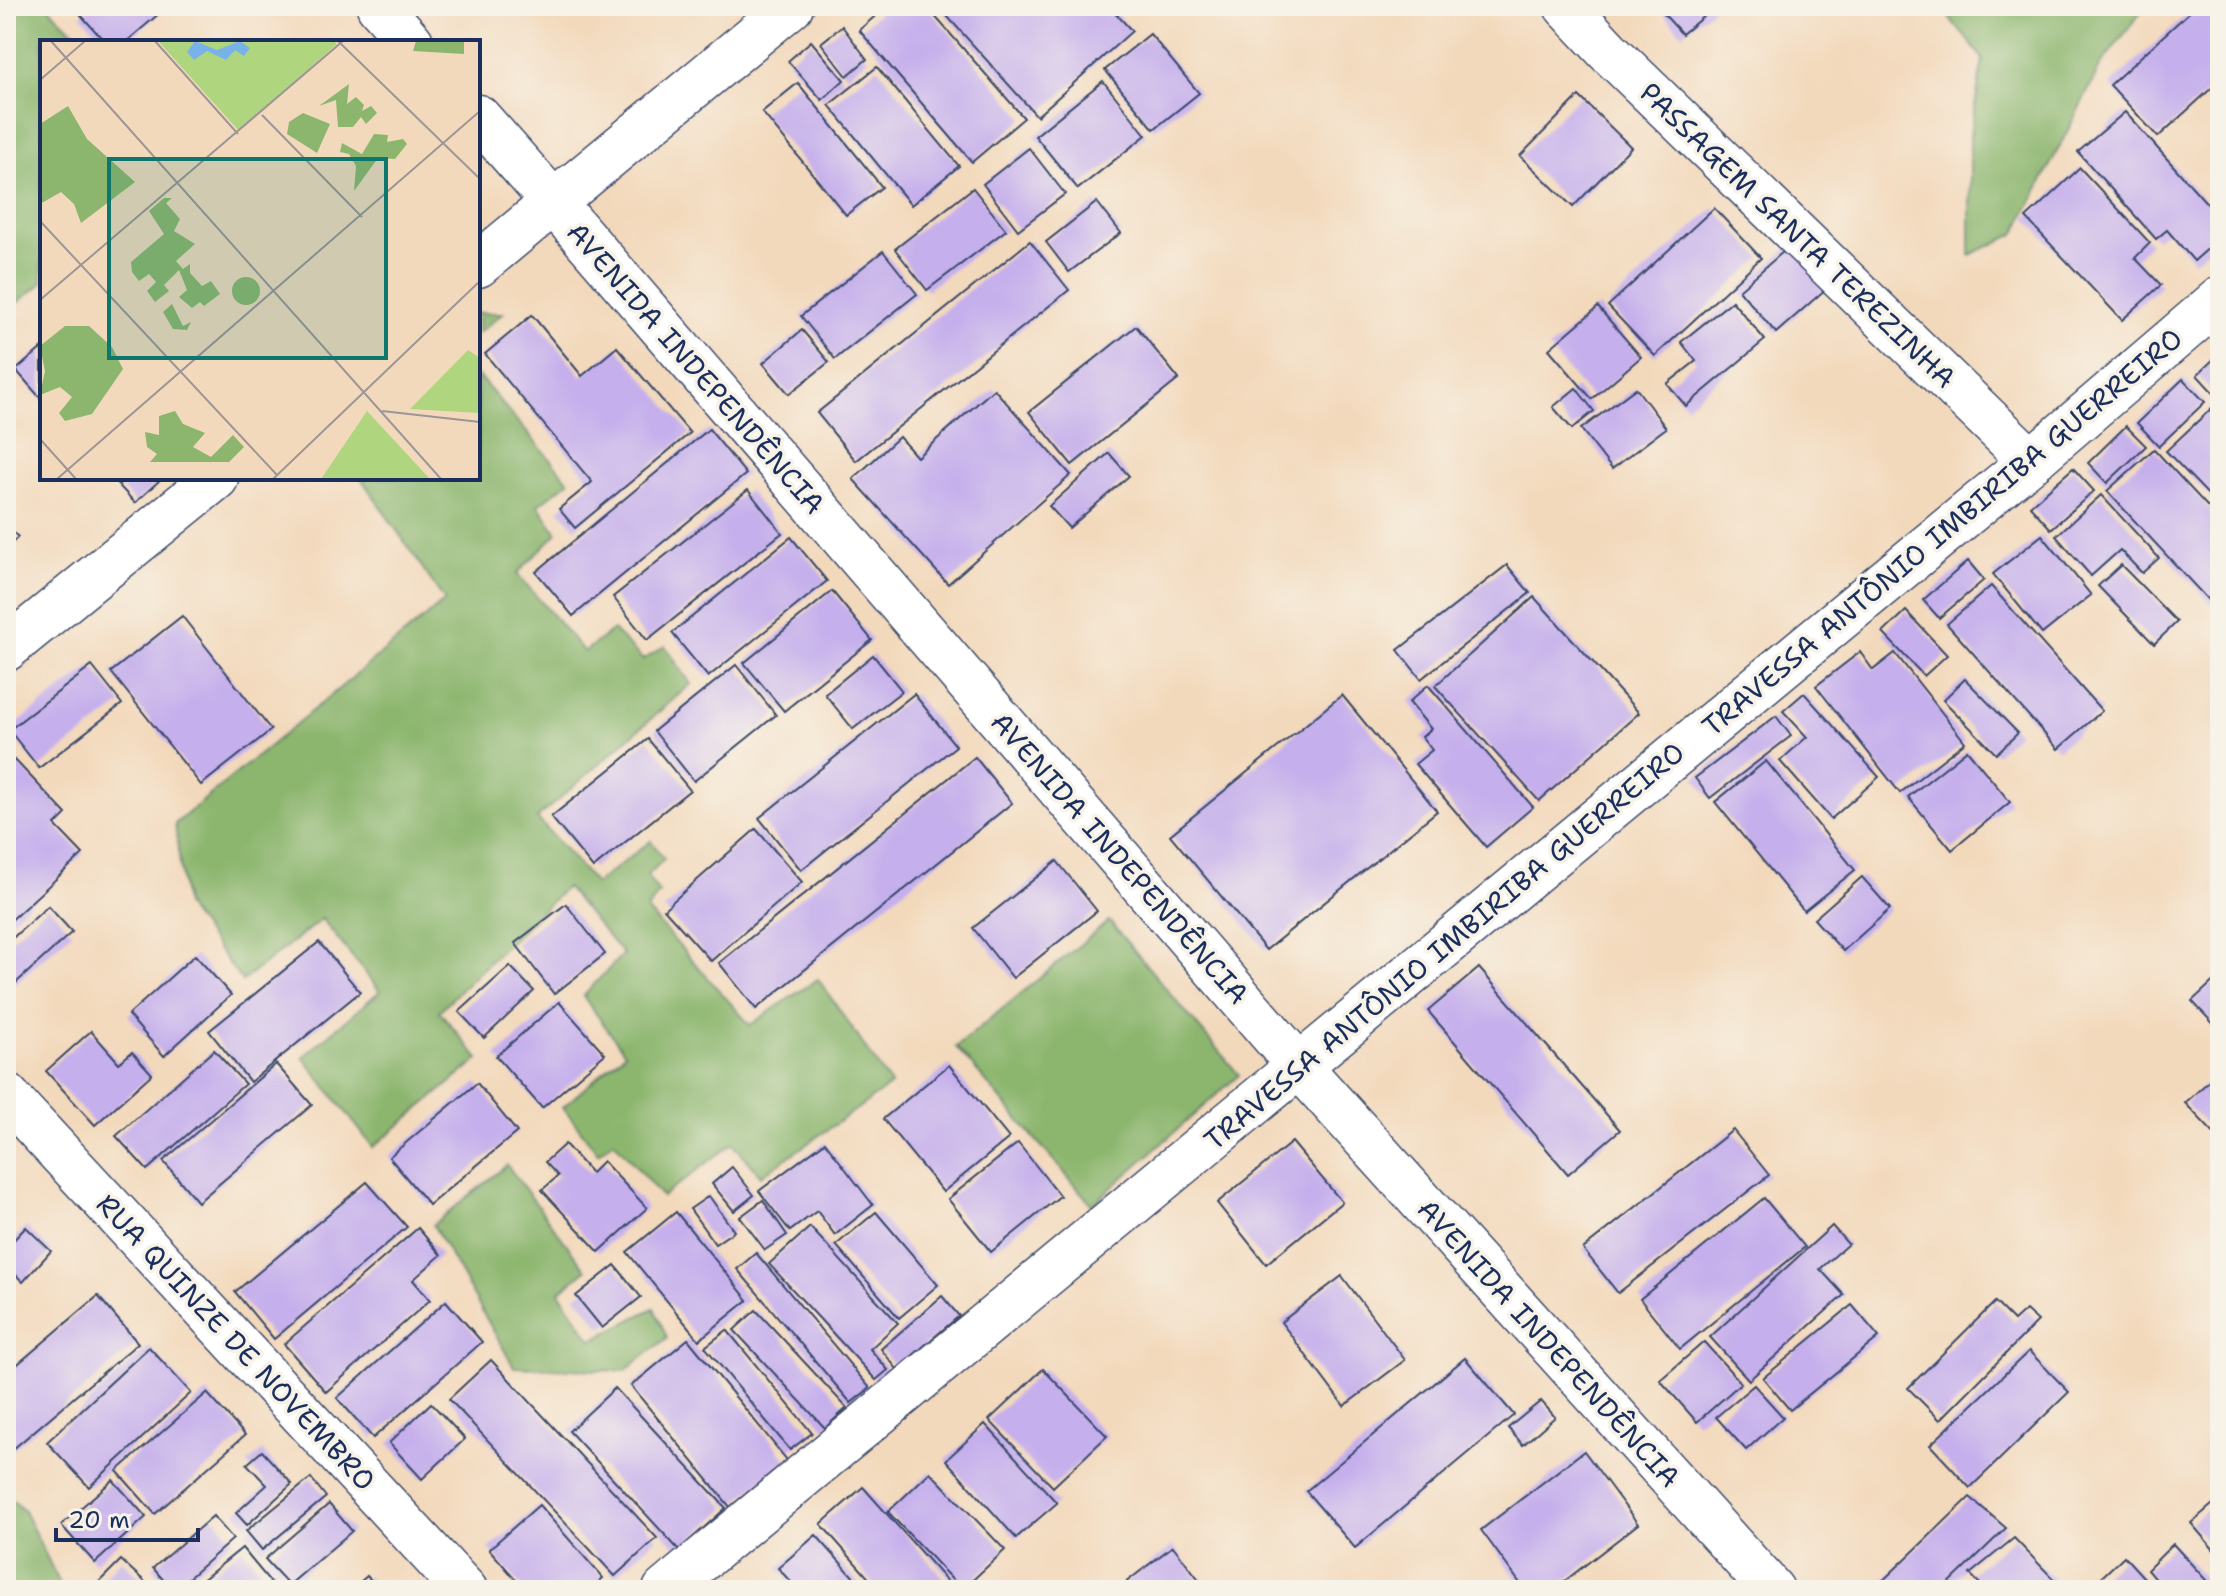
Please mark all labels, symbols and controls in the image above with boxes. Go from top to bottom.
inset map [40,40,480,480]
street label: PASSAGEM SANTA TEREZINHA [1632,74,1964,396]
street label: AVENIDA INDEPENDÊNCIA [558,214,834,522]
street label: TRAVESSA ANTÔNIO IMBIRIBA GUERREIRO [1694,319,2190,745]
street label: AVENIDA INDEPENDÊNCIA [982,704,1258,1012]
street label: TRAVESSA ANTÔNIO IMBIRIBA GUERREIRO [1196,733,1692,1159]
street label: RUA QUINZE DE NOVEMBRO [88,1185,384,1499]
street label: AVENIDA INDEPENDÊNCIA [1409,1191,1689,1495]
scale bar [56,1492,198,1542]
text: 20 m [68,1504,130,1536]

